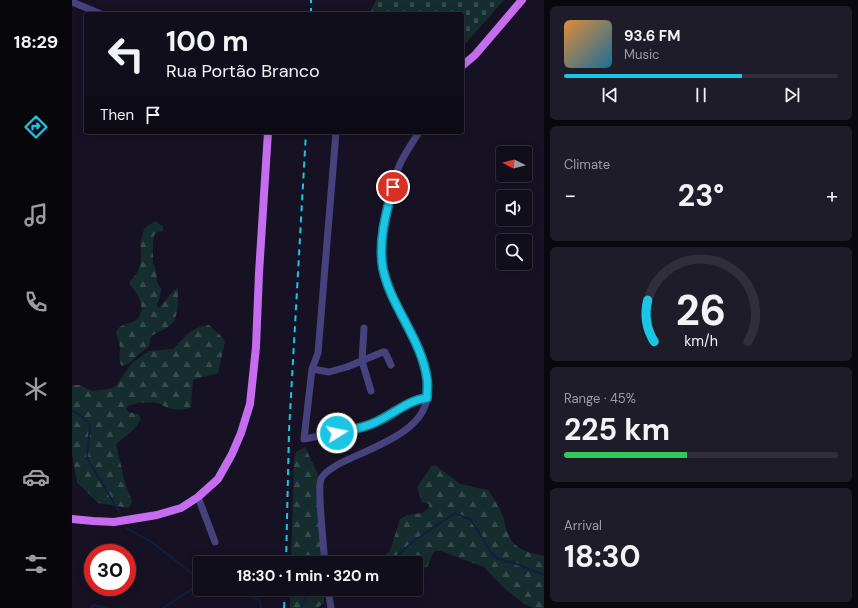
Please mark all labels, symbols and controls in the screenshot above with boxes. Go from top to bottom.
text: 100 m [166,23,249,60]
text: 93.6 FM [624,26,680,46]
icon: left [100,28,152,80]
text: 18:29 [14,30,58,54]
text: Music [624,46,659,63]
text: Rua Portão Branco [166,59,320,83]
icon: previous [599,84,621,106]
icon: pause [690,84,712,106]
icon: next [781,84,803,106]
icon: arrive [142,104,164,126]
text: Then [100,105,134,125]
icon: directions [22,113,50,141]
north arrow [496,146,532,182]
map controls [496,146,532,270]
text: Climate [564,156,610,173]
pin [376,170,410,204]
icon: arrive [382,176,404,198]
text: 23° [678,176,724,215]
text: − [564,181,576,210]
text: + [826,181,838,210]
button: sound [496,190,532,226]
icon: music [22,201,50,229]
button: search [496,234,532,270]
text: 26 [676,284,726,338]
icon: phone [22,288,50,316]
text: km/h [684,332,718,350]
icon: climate [22,375,50,403]
text: Range · 45% [564,390,636,407]
text: 225 km [564,410,670,449]
position arrow [316,412,358,454]
icon: car [22,463,50,491]
text: Arrival [564,517,602,534]
text: 18:30 [564,537,641,576]
speed limit sign: 30 [84,544,136,596]
icon: filters [22,550,50,578]
text: 18:30 · 1 min · 320 m [237,566,379,586]

